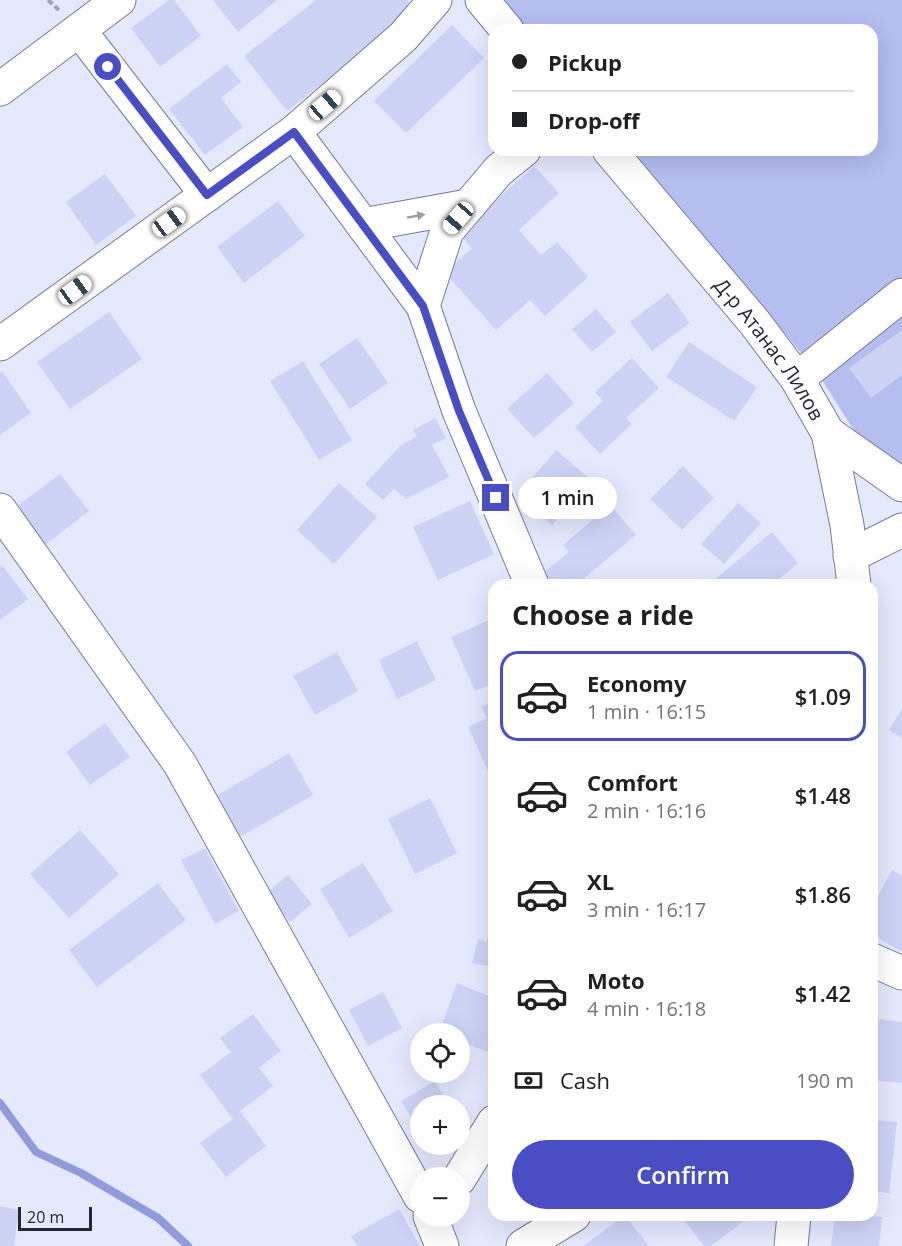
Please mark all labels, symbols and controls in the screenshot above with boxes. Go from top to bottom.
text: Pickup [548,47,622,77]
route start [94,53,121,80]
car [306,86,344,124]
text: Drop-off [548,105,640,135]
car [439,199,477,237]
car [149,204,189,240]
one-way arrow [406,211,425,220]
car [55,272,95,308]
street label: Д-р Атанас Лилов [709,272,831,425]
callout: 1 min [517,477,616,519]
route end [482,484,509,511]
text: 1 min [541,484,595,511]
text: Choose a ride [512,596,694,633]
text: Economy [587,668,686,698]
icon: car [515,669,569,723]
text: $1.09 [795,681,851,711]
text: 1 min · 16:15 [587,698,706,725]
text: Comfort [587,767,678,797]
icon: car [515,768,569,822]
text: $1.48 [795,780,851,810]
text: 2 min · 16:16 [587,797,706,824]
text: XL [587,866,614,896]
icon: car [515,867,569,921]
text: $1.86 [795,879,851,909]
text: 3 min · 16:17 [587,896,706,923]
text: Moto [587,965,645,995]
icon: car [515,966,569,1020]
text: $1.42 [795,978,851,1008]
text: 4 min · 16:18 [587,995,706,1022]
map controls [410,1023,470,1227]
button: locate [410,1023,470,1083]
icon: cash [512,1064,545,1097]
text: Cash [560,1065,610,1095]
text: 190 m [796,1067,854,1094]
button: + [410,1095,470,1155]
button: Confirm [512,1140,854,1209]
button: − [410,1167,470,1227]
scale bar [18,1204,92,1232]
text: 20 m [27,1206,64,1228]

